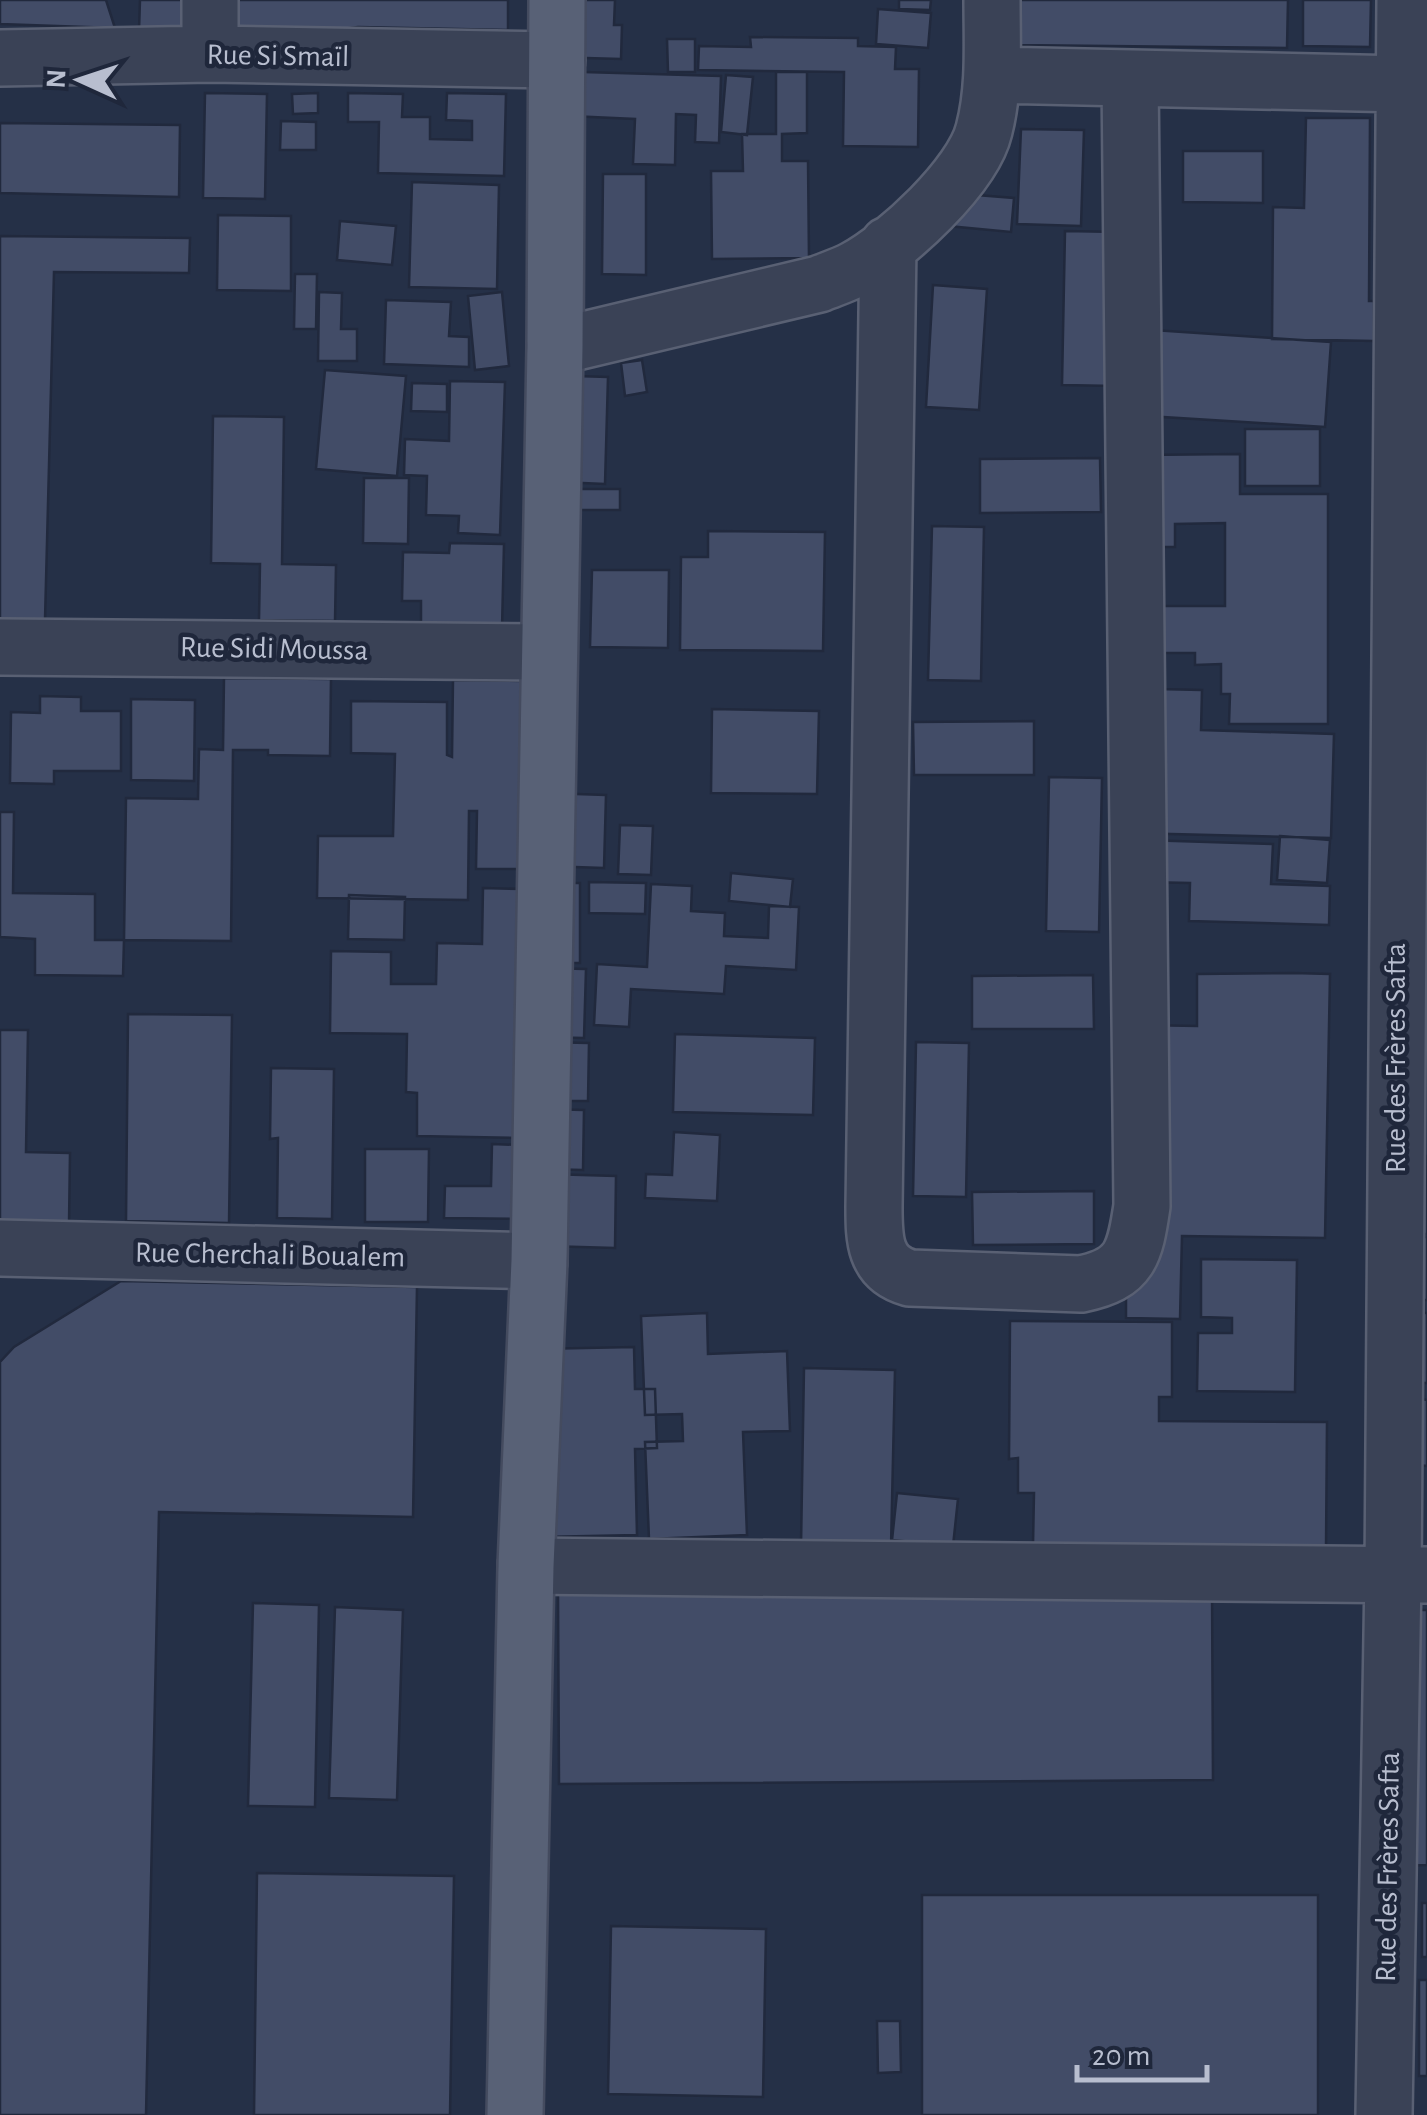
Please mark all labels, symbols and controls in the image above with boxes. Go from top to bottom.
north arrow [30,30,130,130]
street label: Rue Si Smaïl [206,40,350,72]
text: N [43,68,72,89]
street label: Rue Sidi Moussa [180,632,368,666]
street label: Rue des Frères Safta [1381,943,1411,1173]
street label: Rue Cherchali Boualem [135,1238,405,1272]
street label: Rue des Frères Safta [1371,1752,1405,1982]
scale bar [1077,2020,1207,2082]
text: 20 m [1092,2041,1150,2071]

